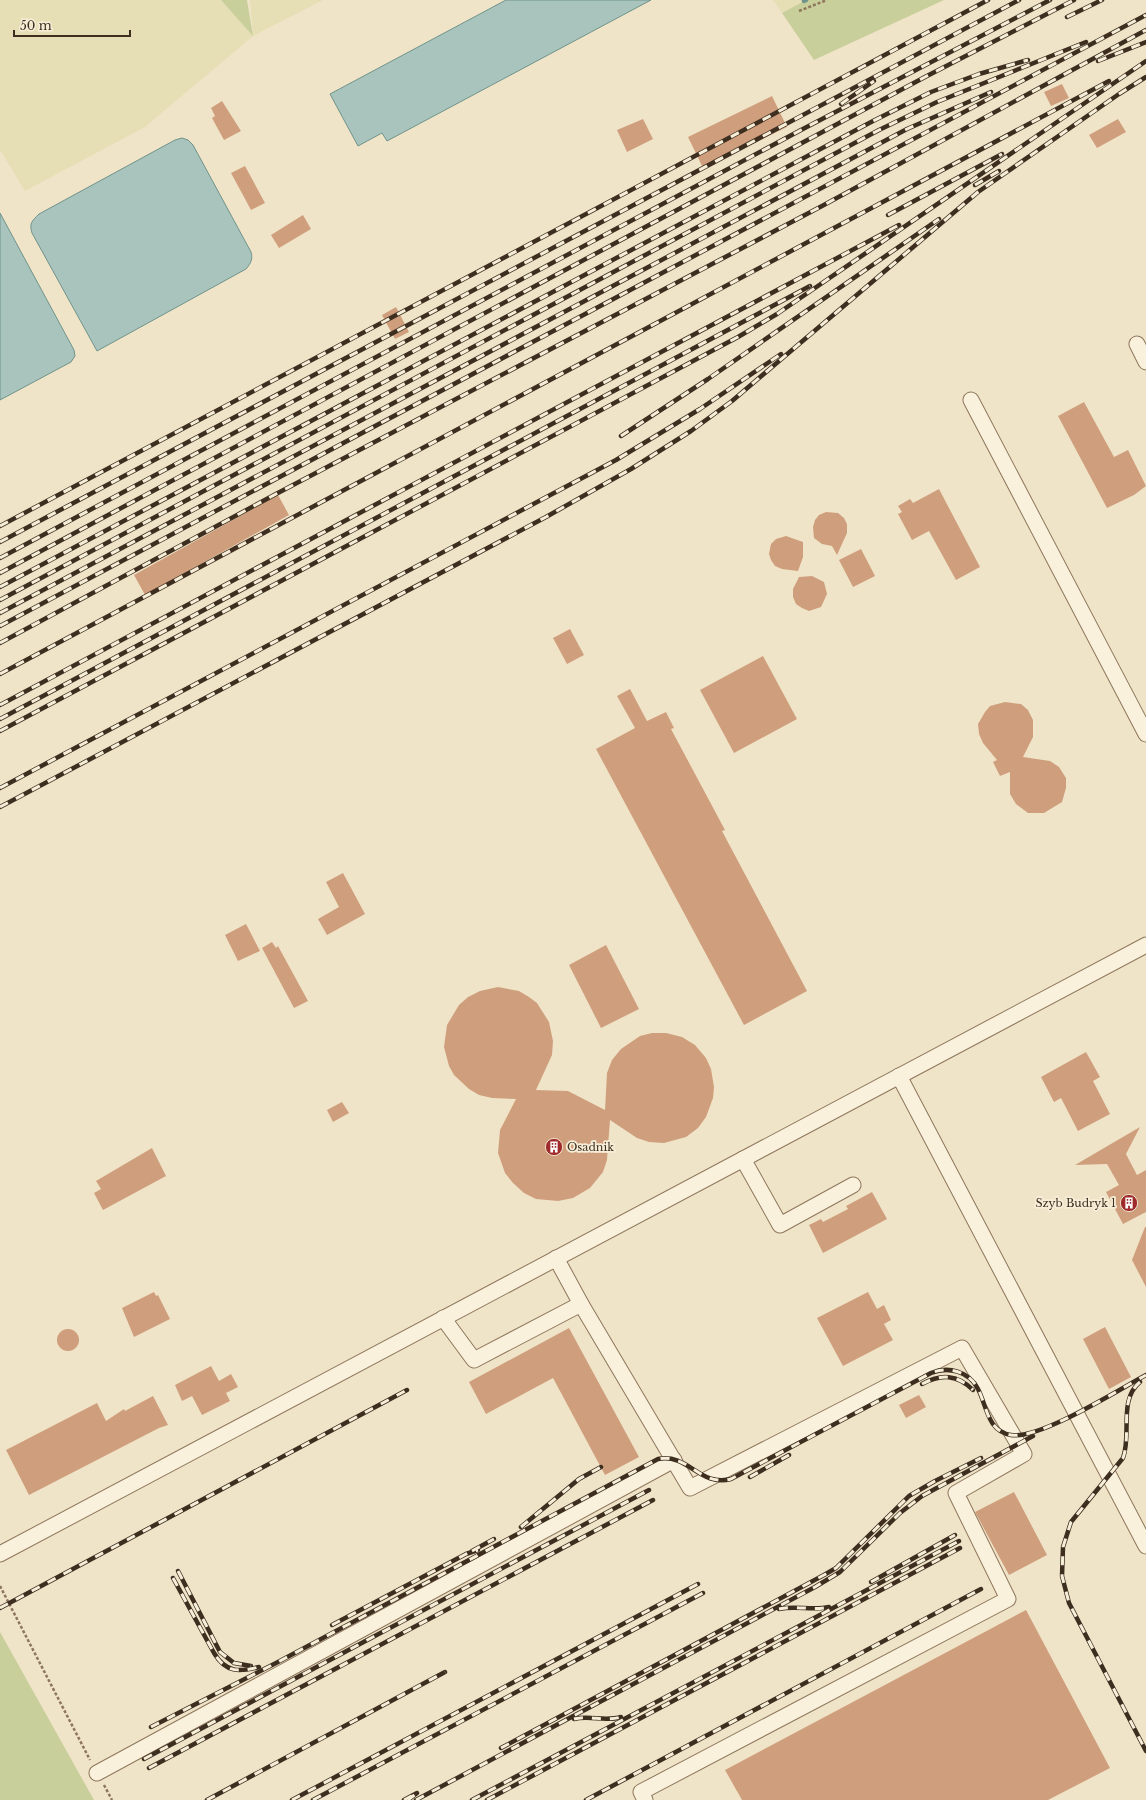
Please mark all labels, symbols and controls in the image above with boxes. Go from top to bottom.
scale bar [14,12,130,38]
text: 50 m [20,18,52,33]
building icon: Osadnik [544,1137,564,1157]
place label: Osadnik [567,1140,614,1154]
building icon: Szyb Budryk 1 [1119,1193,1139,1213]
place label: Szyb Budryk 1 [1035,1196,1116,1210]

